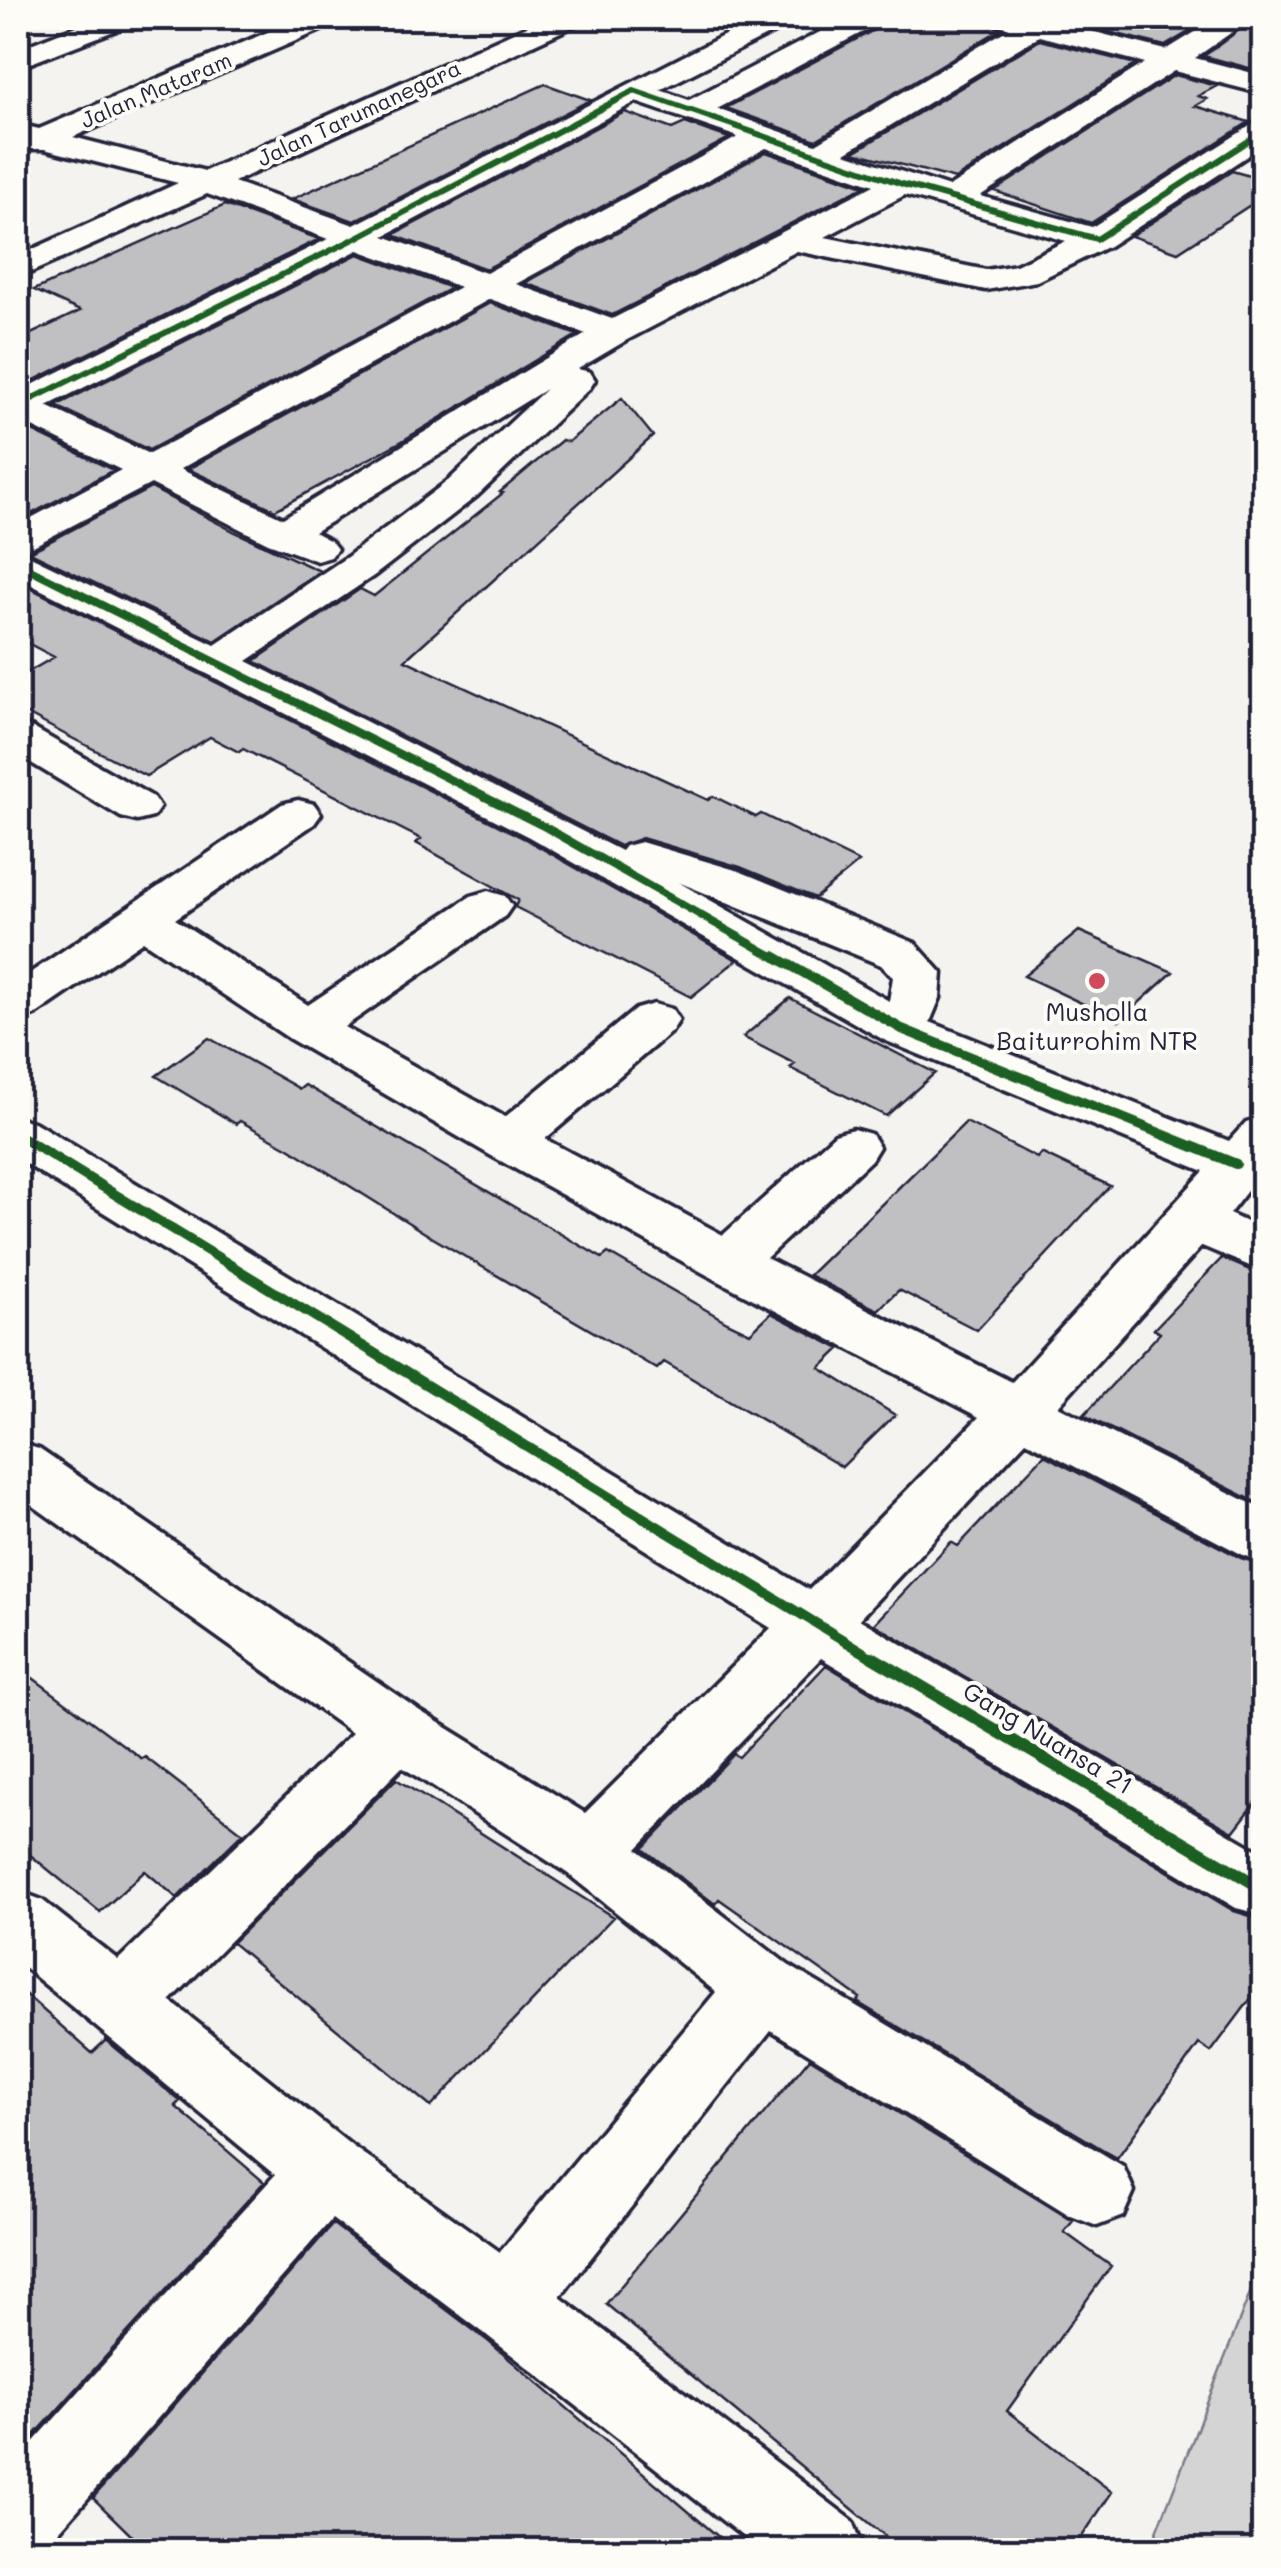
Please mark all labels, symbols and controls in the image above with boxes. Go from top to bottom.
street label: Jalan Mataram [76,45,236,134]
street label: Jalan Tarumanegara [252,53,465,173]
marker: Musholla Baiturrohim NTR [1086,970,1108,992]
place label: Musholla Baiturrohim NTR [996,995,1198,1056]
street label: Gang Nuansa 21 [958,1674,1139,1801]

